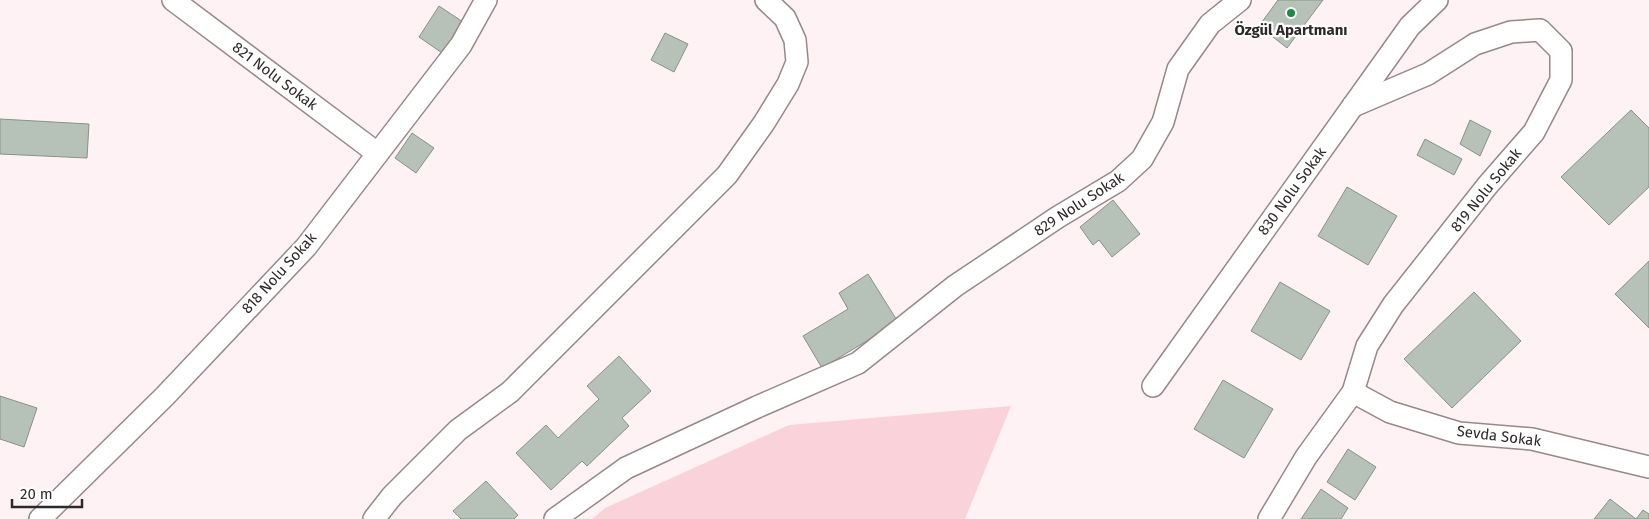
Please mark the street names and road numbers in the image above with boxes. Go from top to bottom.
street label: 821 Nolu Sokak [229,38,321,114]
street label: 830 Nolu Sokak [1254,143,1330,239]
street label: 819 Nolu Sokak [1447,144,1525,235]
street label: 829 Nolu Sokak [1031,168,1128,240]
street label: 818 Nolu Sokak [238,229,320,317]
street label: Sevda Sokak [1456,422,1543,450]

